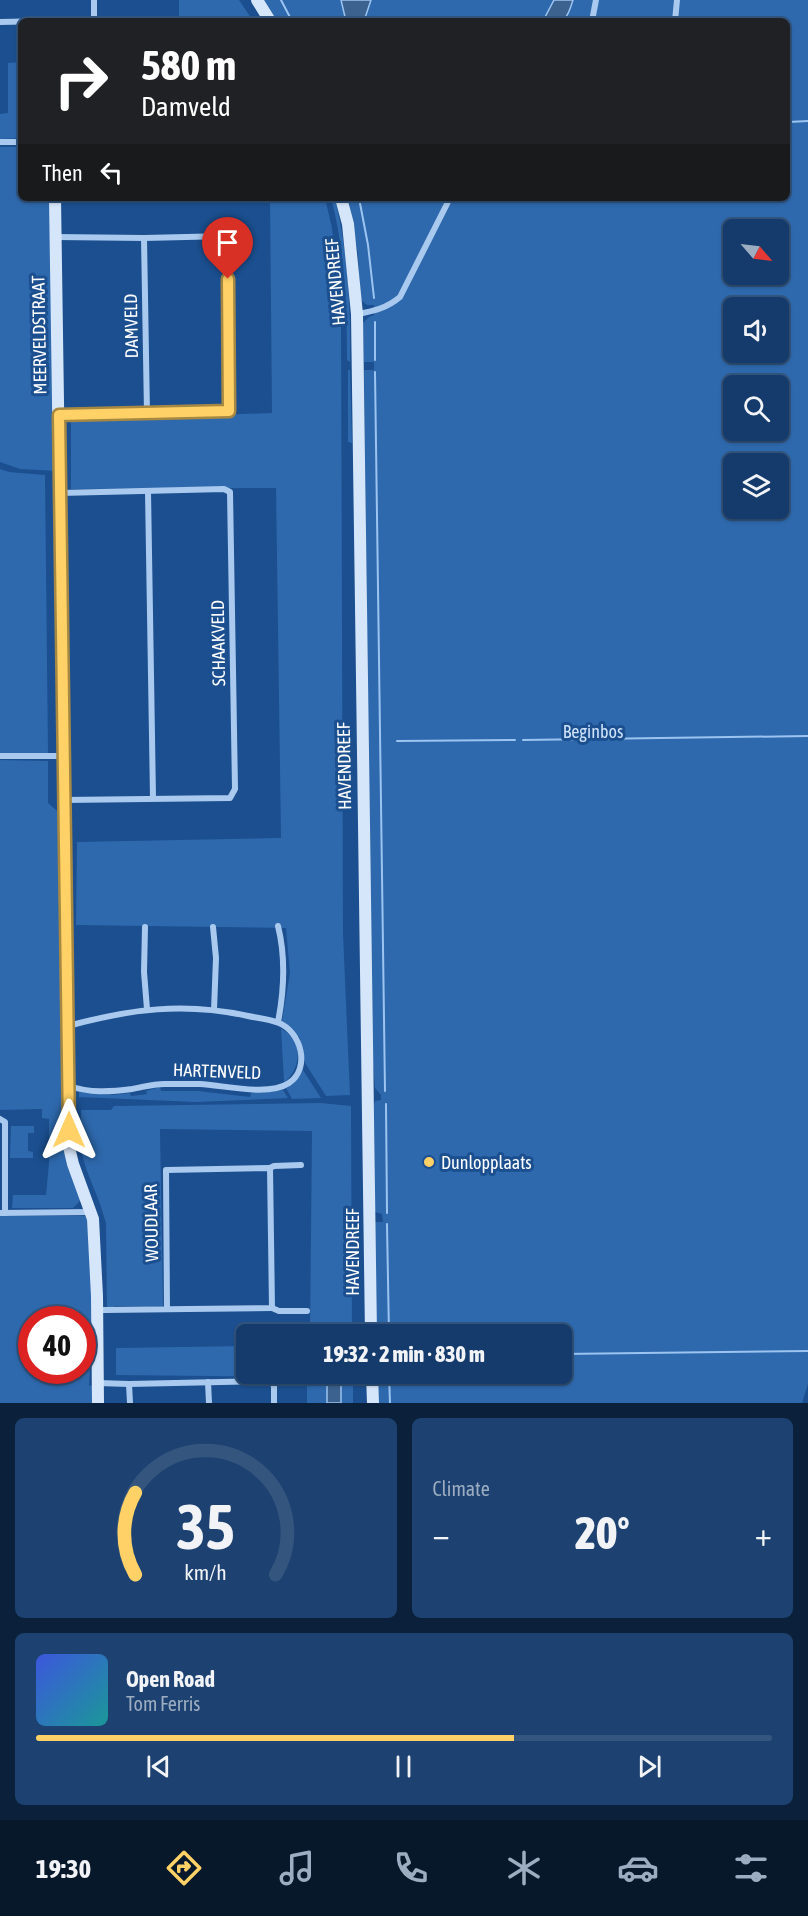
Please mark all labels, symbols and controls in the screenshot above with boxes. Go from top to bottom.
text: 580 m [141,41,236,89]
icon: right [42,42,120,120]
text: Damveld [141,91,231,122]
icon: left [95,156,128,189]
text: Then [42,160,83,186]
pin [202,217,253,279]
north arrow [723,219,789,285]
map controls [723,219,789,519]
icon: arrive [211,226,244,259]
street label: HAVENDREEF [321,237,349,327]
street label: MEERVELDSTRAAT [27,275,51,395]
street label: DAMVELD [120,294,142,358]
button: sound [723,297,789,363]
button: search [723,375,789,441]
button: layers [723,453,789,519]
street label: SCHAAKVELD [207,600,229,686]
street label: HAVENDREEF [333,721,355,810]
park label: Beginbos [563,721,623,742]
street label: HARTENVELD [173,1059,261,1083]
position arrow [37,1098,101,1162]
place label: Dunlopplaats [441,1152,532,1173]
marker: Dunlopplaats [422,1155,436,1169]
street label: WOUDLAAR [140,1184,162,1262]
street label: HAVENDREEF [342,1207,363,1296]
speed limit sign: 40 [18,1306,96,1384]
text: 19:32 · 2 min · 830 m [323,1341,485,1367]
text: Climate [433,1477,490,1500]
text: 35 [176,1491,235,1562]
text: 20° [575,1507,630,1559]
text: − [433,1515,450,1553]
text: + [755,1515,772,1553]
text: km/h [184,1560,227,1585]
text: Open Road [126,1666,215,1692]
text: Tom Ferris [126,1692,200,1715]
icon: previous [142,1750,175,1783]
icon: pause [387,1750,420,1783]
icon: next [633,1750,666,1783]
icon: directions [163,1847,205,1889]
icon: music [276,1847,318,1889]
icon: phone [390,1847,432,1889]
icon: climate [503,1847,545,1889]
icon: car [617,1847,659,1889]
icon: filters [730,1847,772,1889]
text: 19:30 [36,1853,91,1884]

